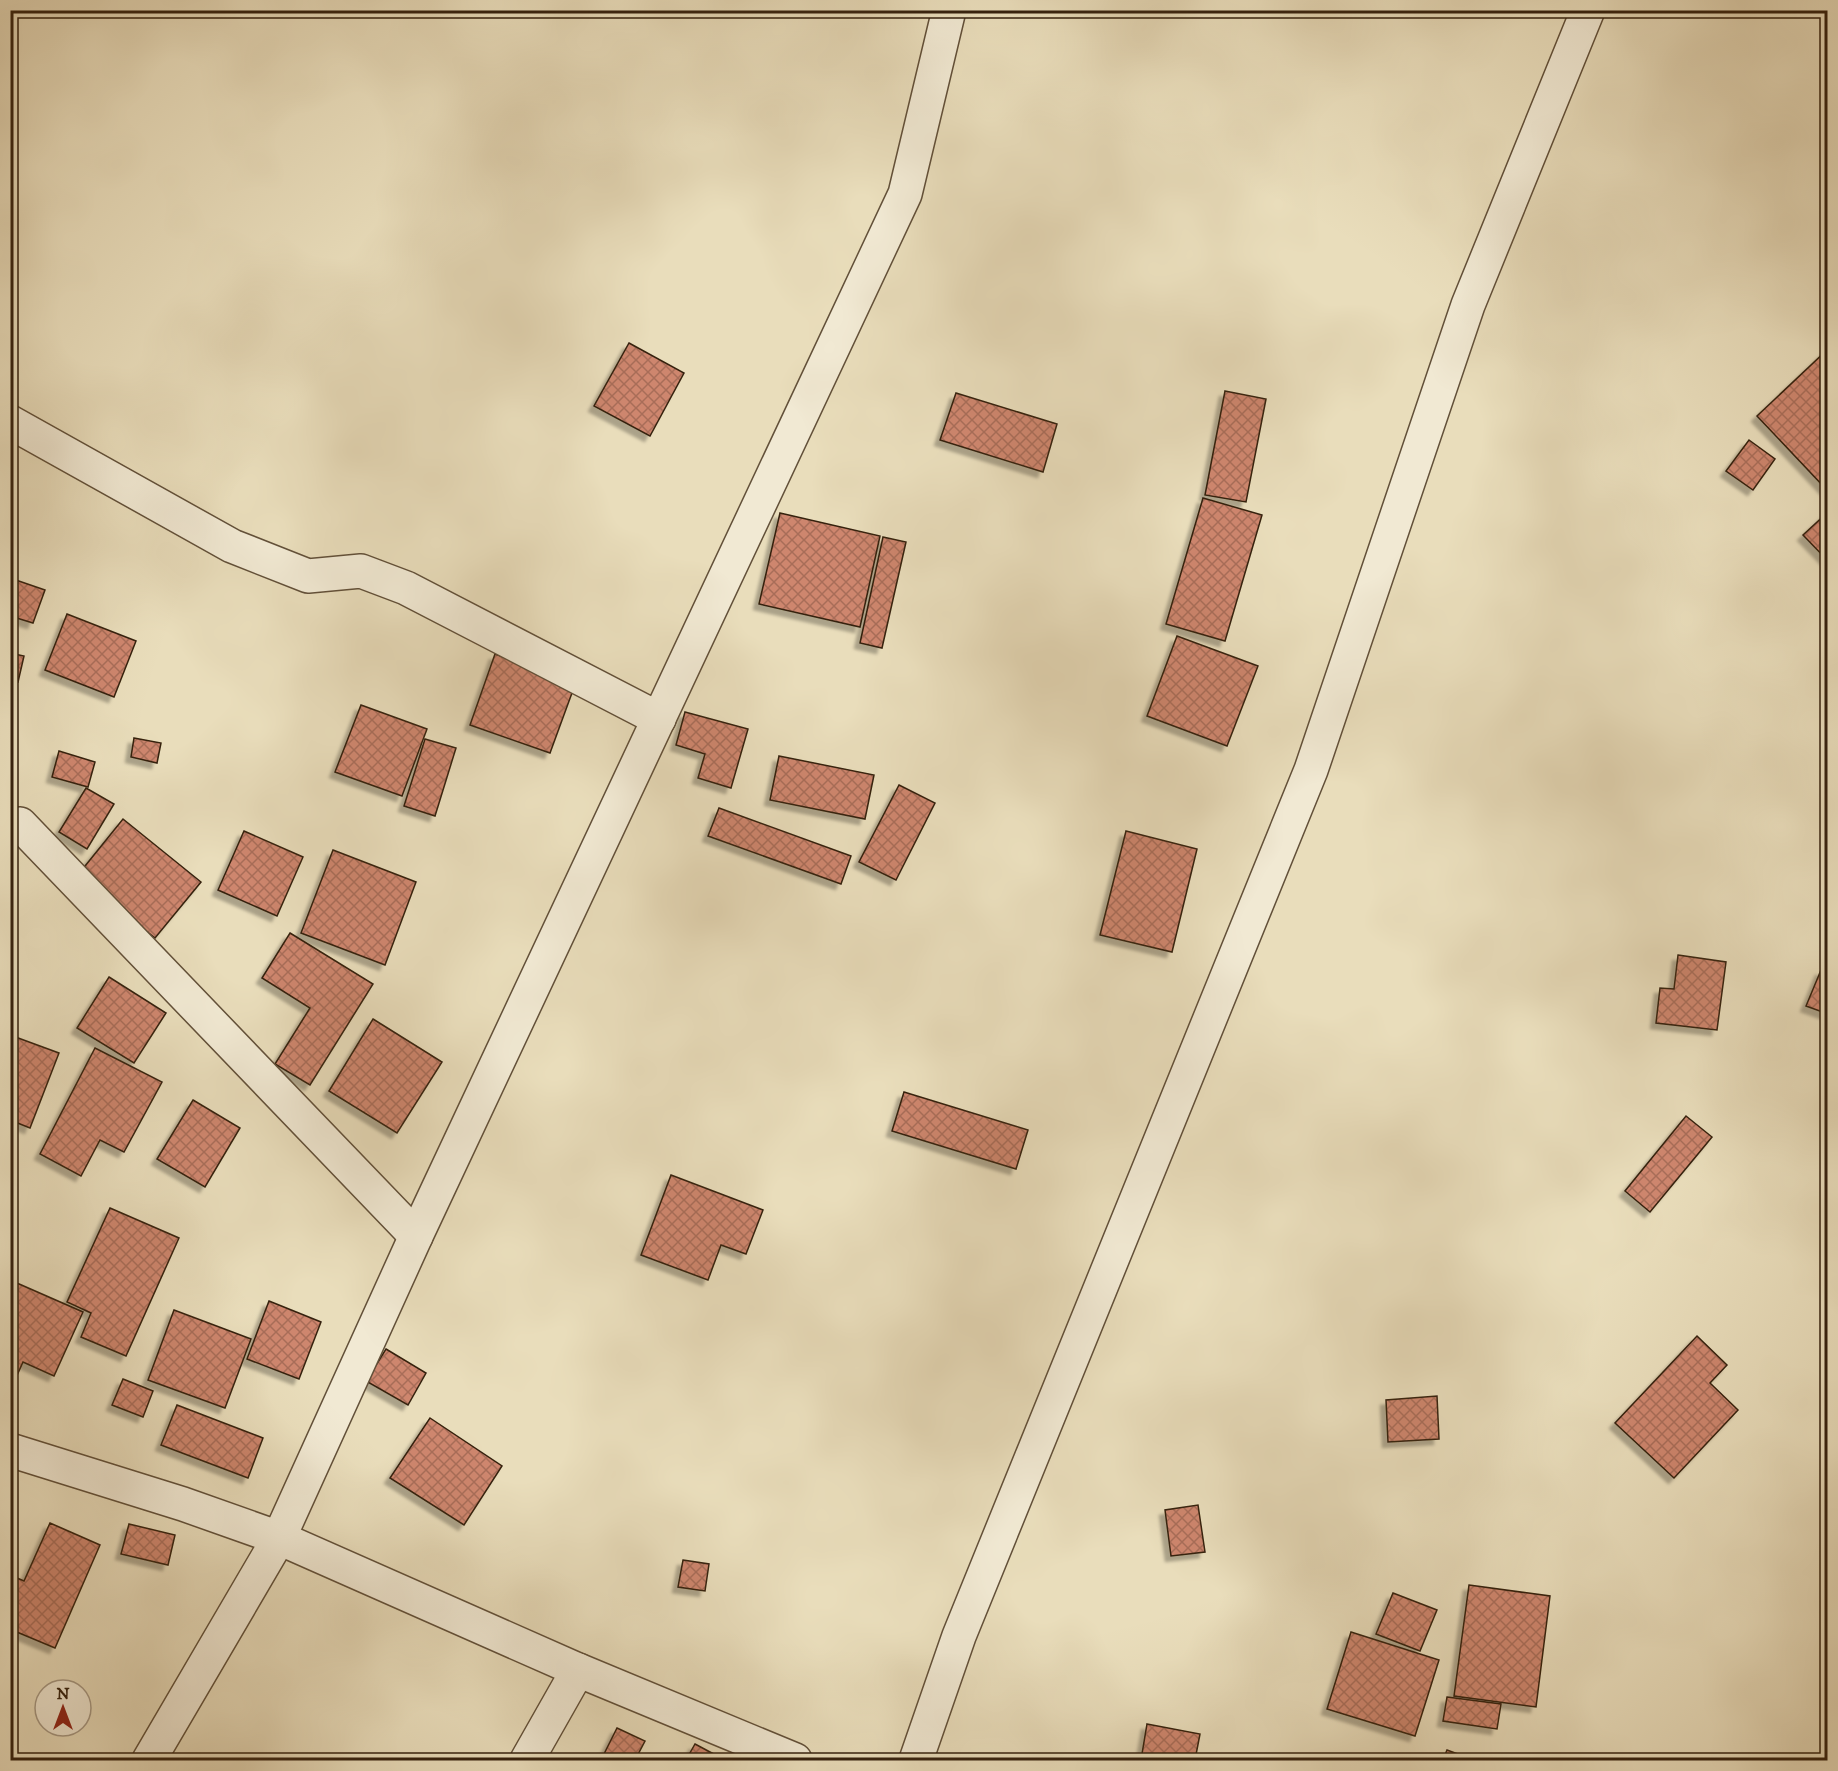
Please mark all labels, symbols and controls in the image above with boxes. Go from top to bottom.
north arrow [33,1678,93,1738]
text: N [56,1684,70,1704]

